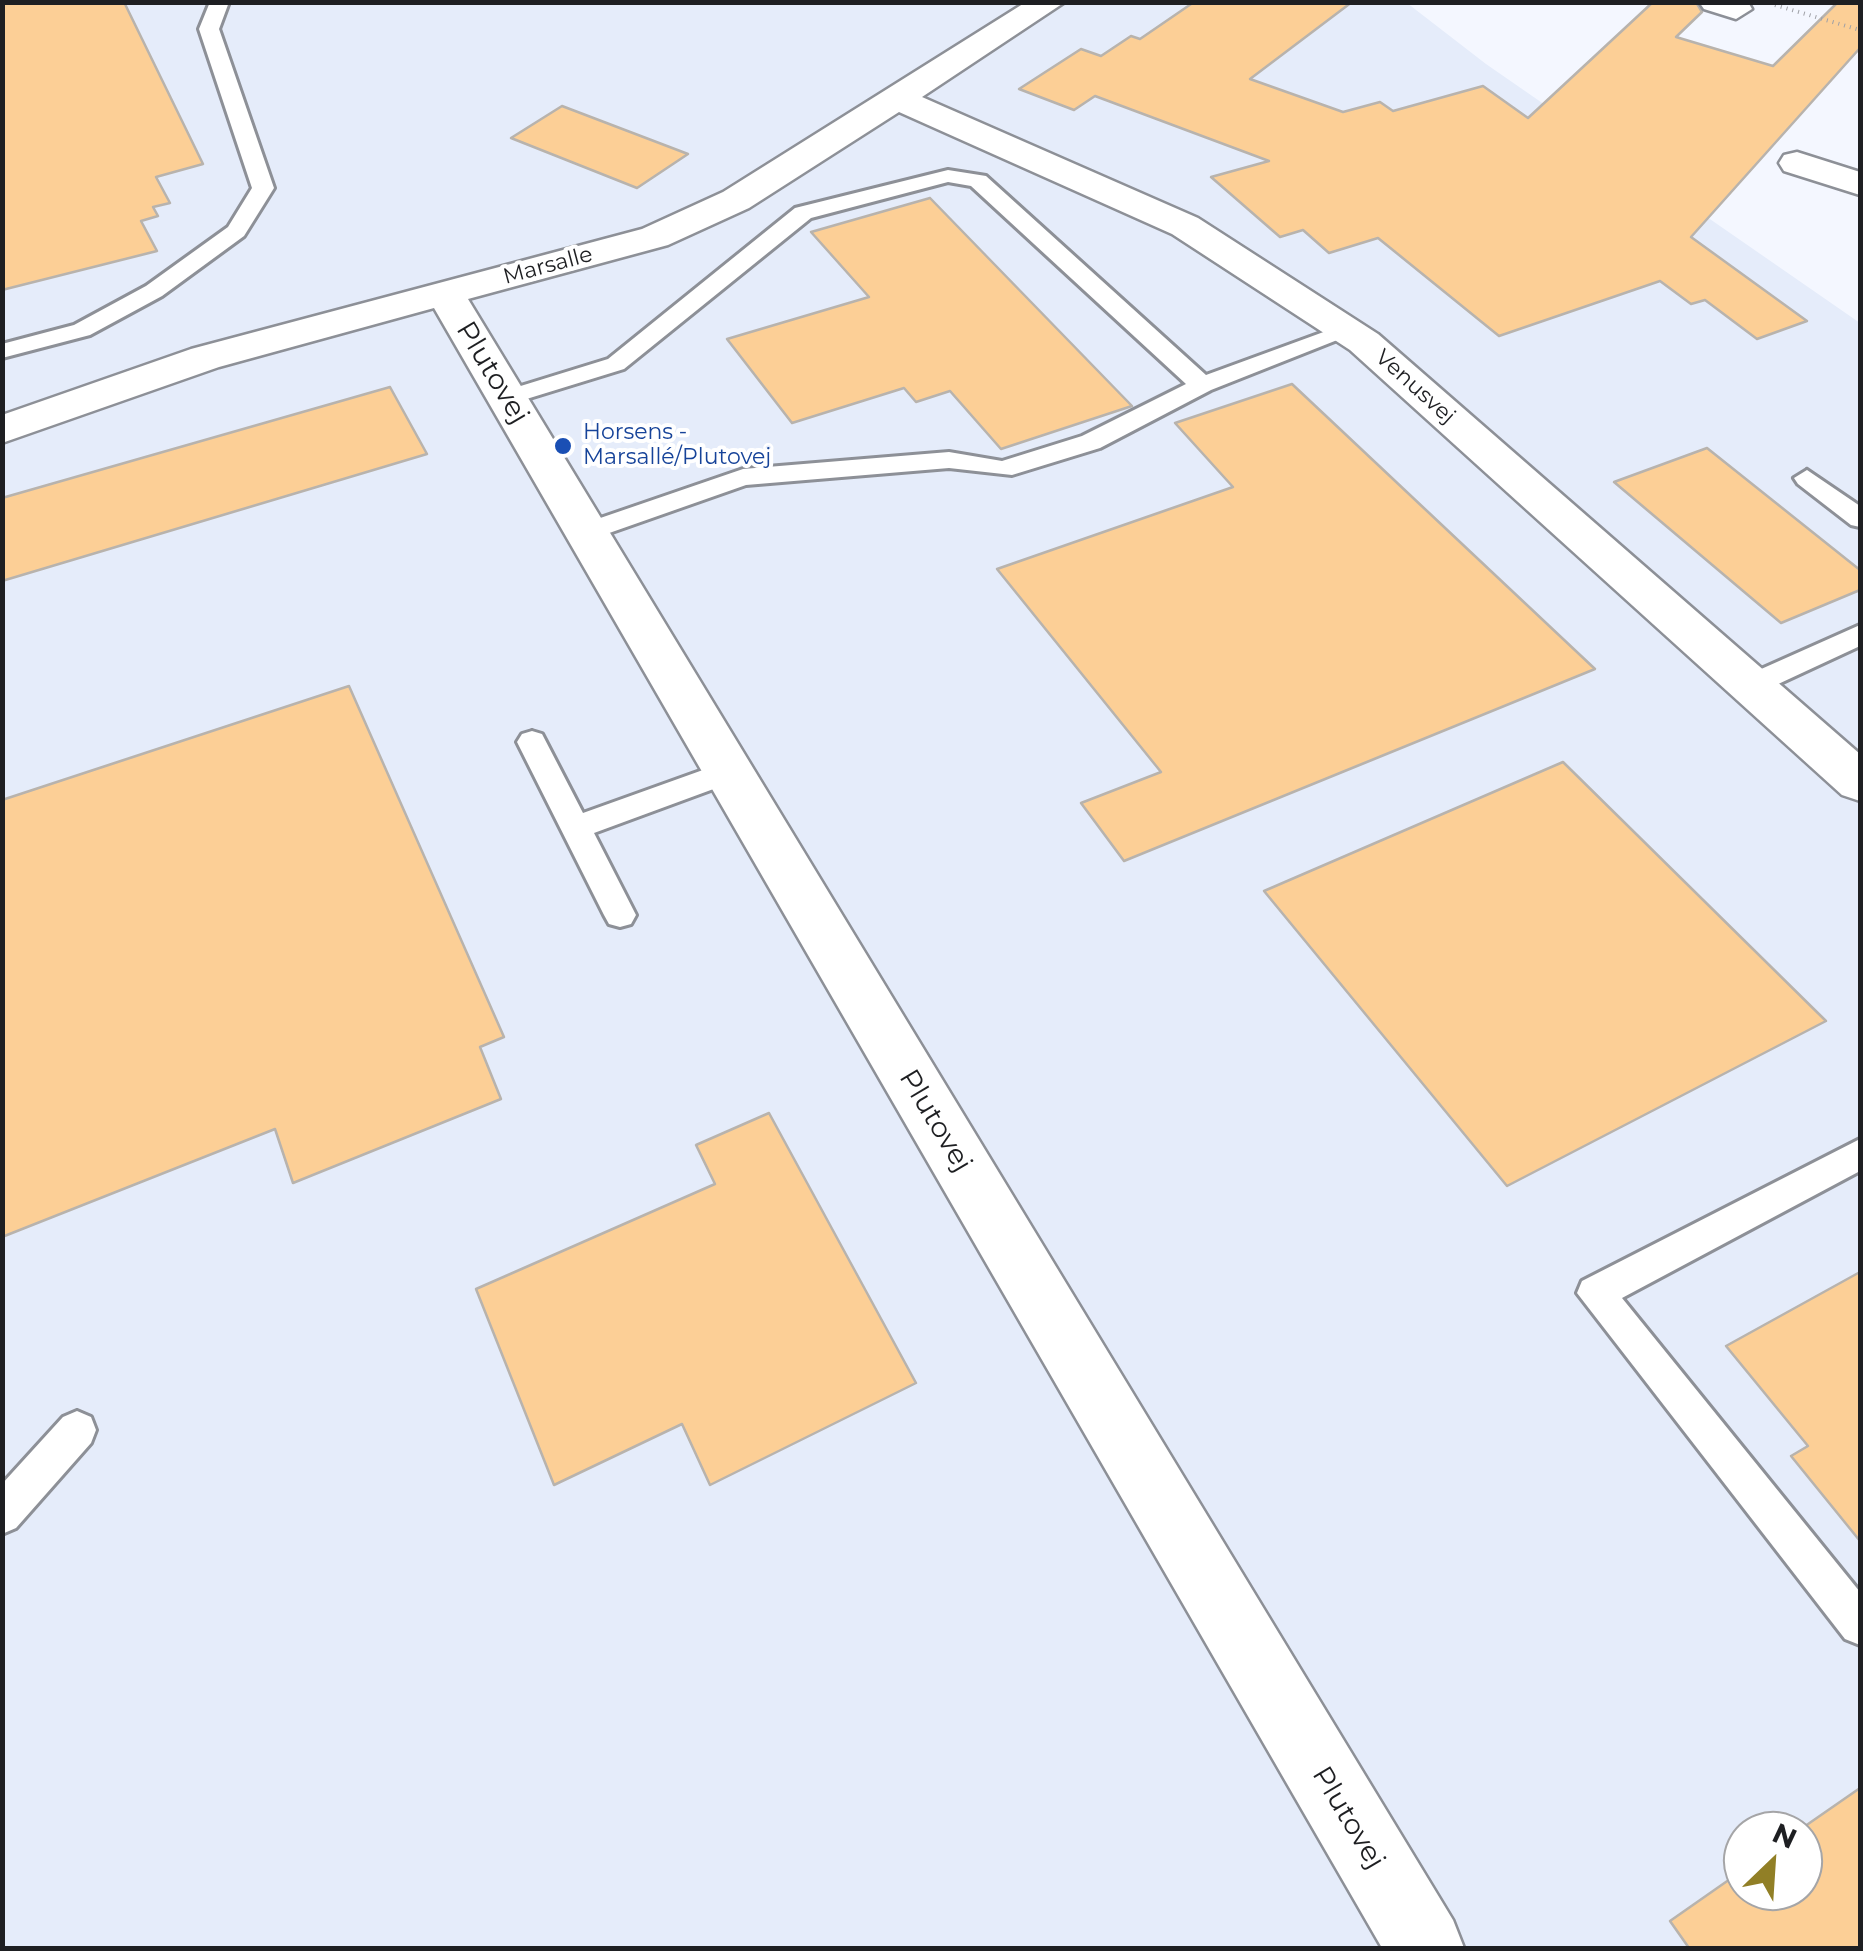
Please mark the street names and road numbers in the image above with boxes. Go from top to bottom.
street label: Marsalle [500,241,596,291]
street label: Plutovej [448,316,536,430]
street label: Venusvej [1370,344,1460,430]
street label: Plutovej [891,1064,979,1178]
street label: Plutovej [1304,1761,1392,1875]

